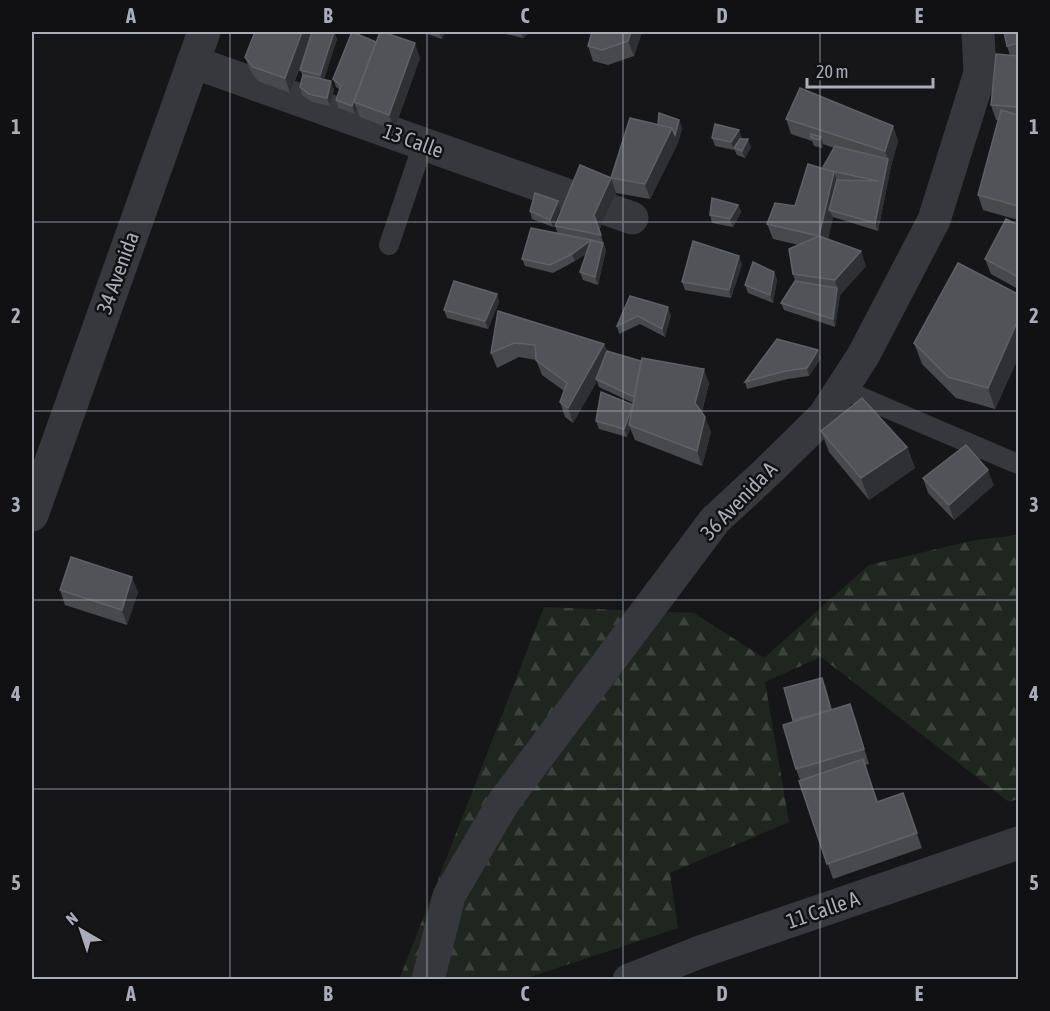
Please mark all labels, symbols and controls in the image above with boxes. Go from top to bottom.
text: A [125,4,136,27]
text: B [323,4,333,27]
text: C [521,4,530,27]
text: D [716,4,728,27]
text: E [915,4,924,27]
scale bar [807,51,933,89]
text: 20 m [816,61,848,82]
text: 1 [11,115,21,138]
text: 1 [1029,115,1039,138]
street label: 13 Calle [380,118,447,162]
street label: 34 Avenida [91,228,143,317]
text: 2 [11,304,21,327]
text: 2 [1029,304,1039,327]
street label: 36 Avenida A [695,456,782,544]
text: 3 [11,493,21,516]
text: 3 [1029,493,1039,516]
text: 4 [10,682,21,705]
text: 4 [1028,682,1039,705]
text: 5 [11,871,21,894]
text: 5 [1029,871,1039,894]
street label: 11 Calle A [783,885,863,933]
north arrow [51,900,111,960]
text: N [62,908,81,928]
text: A [125,982,136,1005]
text: B [323,982,333,1005]
text: C [521,982,530,1005]
text: D [716,982,728,1005]
text: E [915,982,924,1005]

